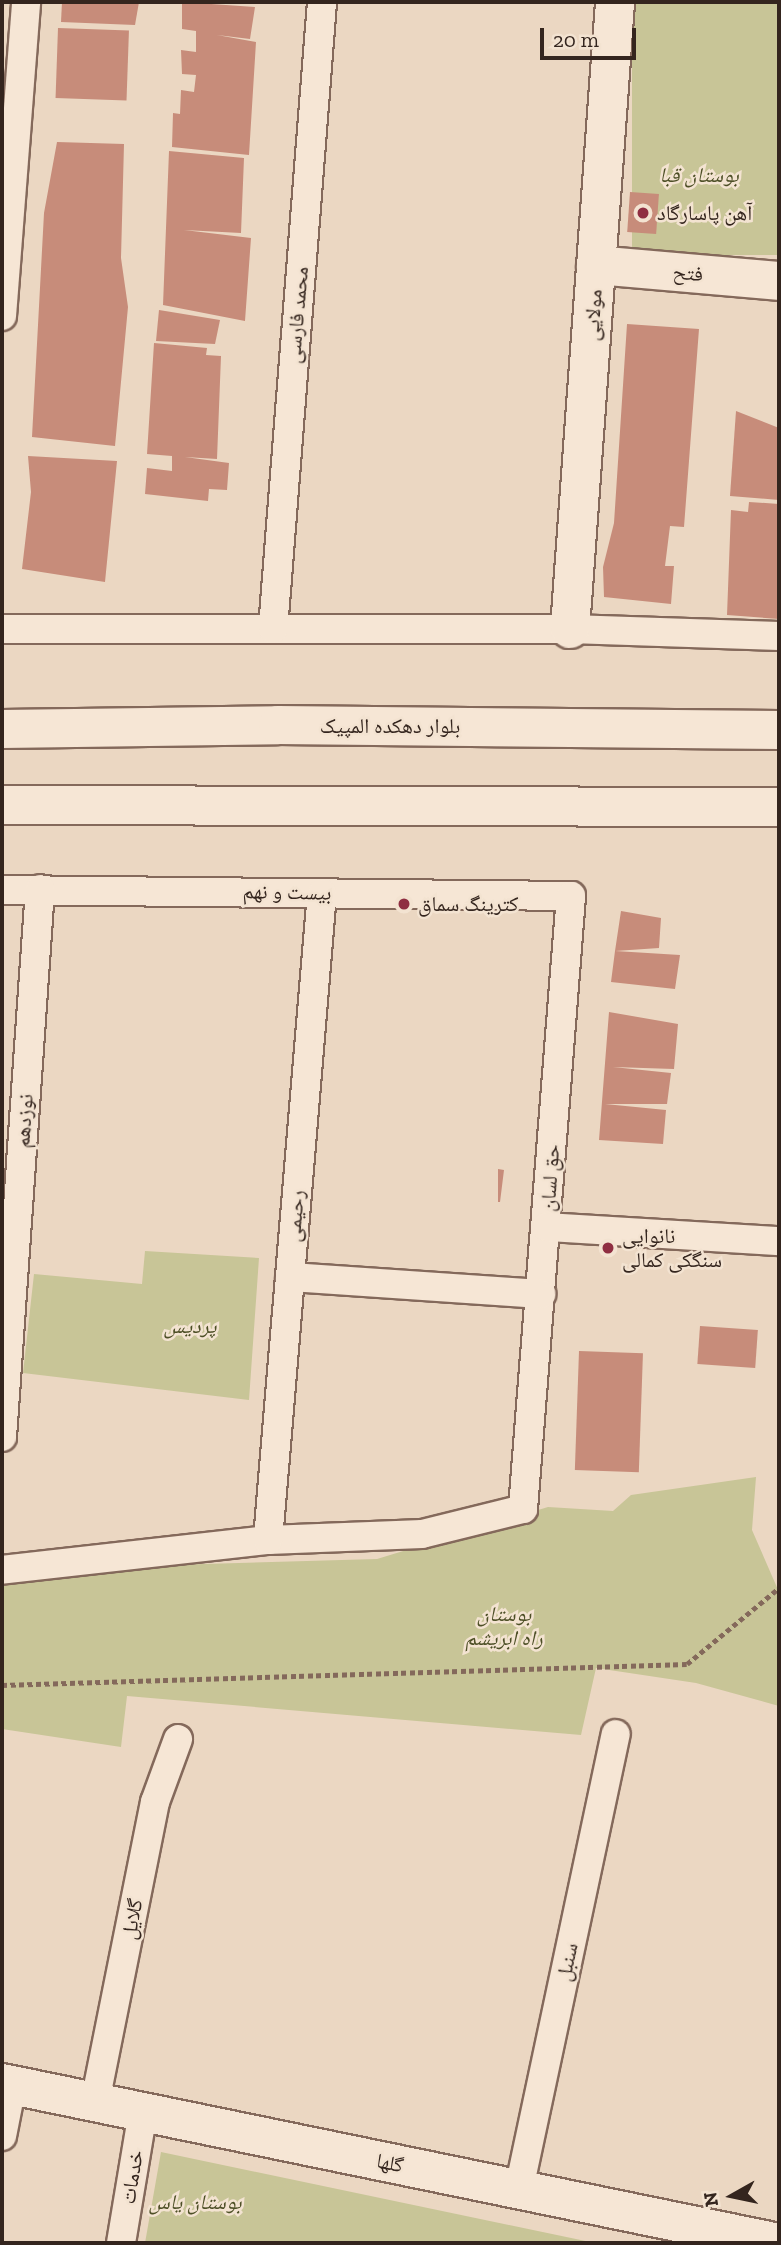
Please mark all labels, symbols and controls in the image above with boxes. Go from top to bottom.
scale bar [543,14,639,58]
text: 20 m [553,27,599,52]
park label: بوستان قبا [659,162,739,188]
place label: آهن پاسارگاد [657,200,752,226]
marker: آهن پاسارگاد [635,205,651,221]
street label: فتح [672,259,704,287]
street label: محمد فارسی [280,265,314,365]
street label: مولایی [579,288,607,342]
street label: بلوار دهکده المپیک [320,713,460,739]
street label: بیست و نهم [242,879,332,905]
place label: کترینگ سماق [418,891,519,917]
marker: کترینگ سماق [396,896,412,912]
street label: نوزدهم [10,1093,38,1149]
street label: حق لسان [535,1143,565,1213]
street label: رحیمی [280,1189,310,1243]
place label: نانوایی سنگکی کمالی [622,1223,722,1273]
marker: نانوایی سنگکی کمالی [600,1240,616,1256]
park label: پردیس [164,1313,216,1339]
park label: بوستان راه ابریشم [465,1601,543,1651]
street label: گلایل [116,1896,148,1942]
street label: سنبل [551,1941,583,1983]
street label: خدمات [115,2148,149,2206]
street label: گلها [374,2148,406,2178]
north arrow [697,2161,767,2231]
park label: بوستان یاس [148,2189,242,2215]
text: N [698,2190,723,2208]

